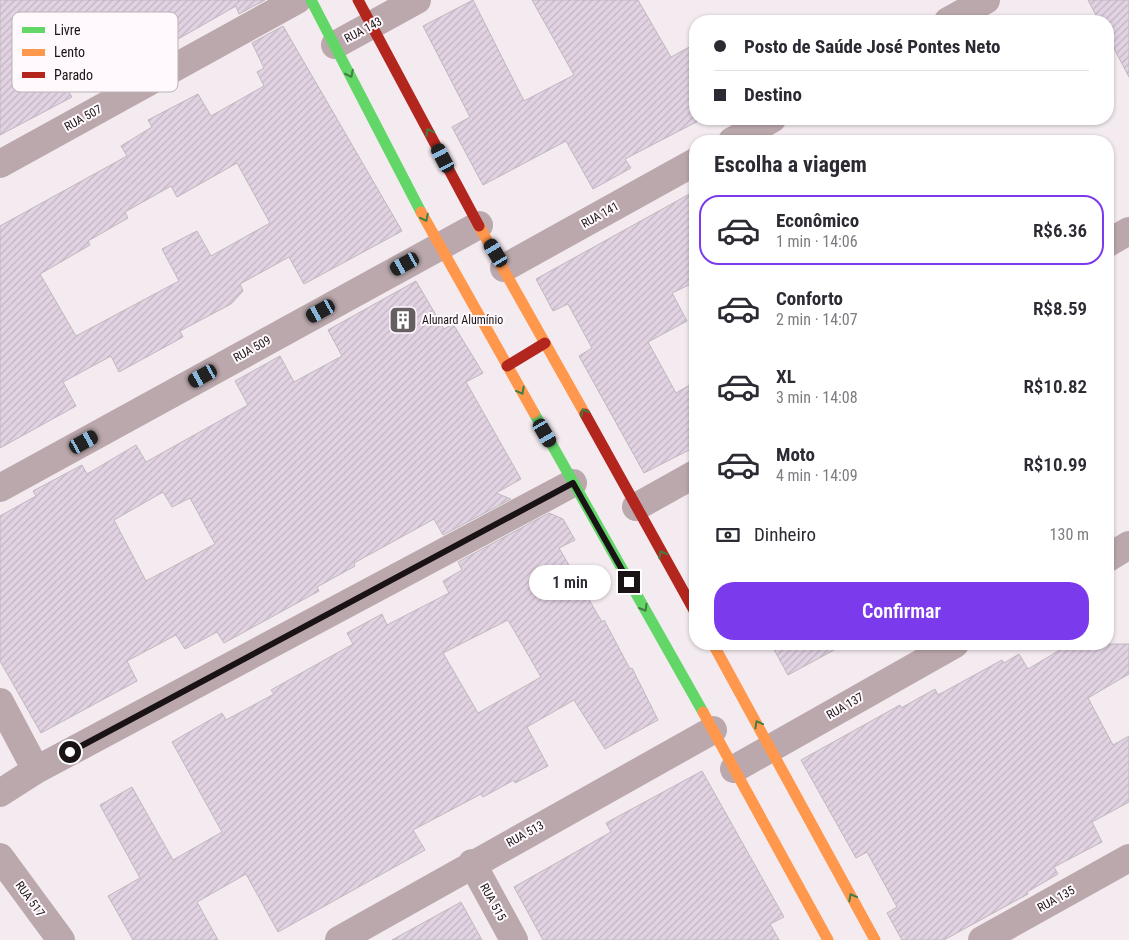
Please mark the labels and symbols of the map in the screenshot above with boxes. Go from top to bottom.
legend [12,12,178,92]
street label: RUA 143 [342,14,384,46]
text: Livre [54,22,81,38]
text: Lento [54,44,85,60]
text: Parado [54,67,93,83]
one-way arrow [344,69,354,78]
street label: RUA 507 [62,102,104,134]
one-way arrow [425,128,435,137]
car [429,141,456,175]
street label: RUA 141 [579,199,621,231]
one-way arrow [419,213,429,222]
car [481,236,510,270]
car [388,250,421,278]
car [304,297,337,325]
building icon: Alunard Alumínio [388,305,418,335]
place label: Alunard Alumínio [422,313,503,327]
street label: RUA 509 [231,333,273,365]
car [186,362,219,390]
one-way arrow [515,385,525,394]
one-way arrow [580,408,590,417]
car [531,416,558,450]
car [67,428,100,456]
one-way arrow [659,550,669,559]
callout: 1 min [529,564,612,600]
route end [618,571,640,593]
one-way arrow [638,603,648,612]
street label: RUA 137 [824,690,866,722]
one-way arrow [754,720,764,729]
route start [59,741,81,763]
street label: RUA 513 [504,818,546,850]
street label: RUA 517 [12,879,48,920]
street label: RUA 515 [477,881,509,923]
street label: RUA 135 [1035,883,1077,915]
one-way arrow [848,893,858,902]

